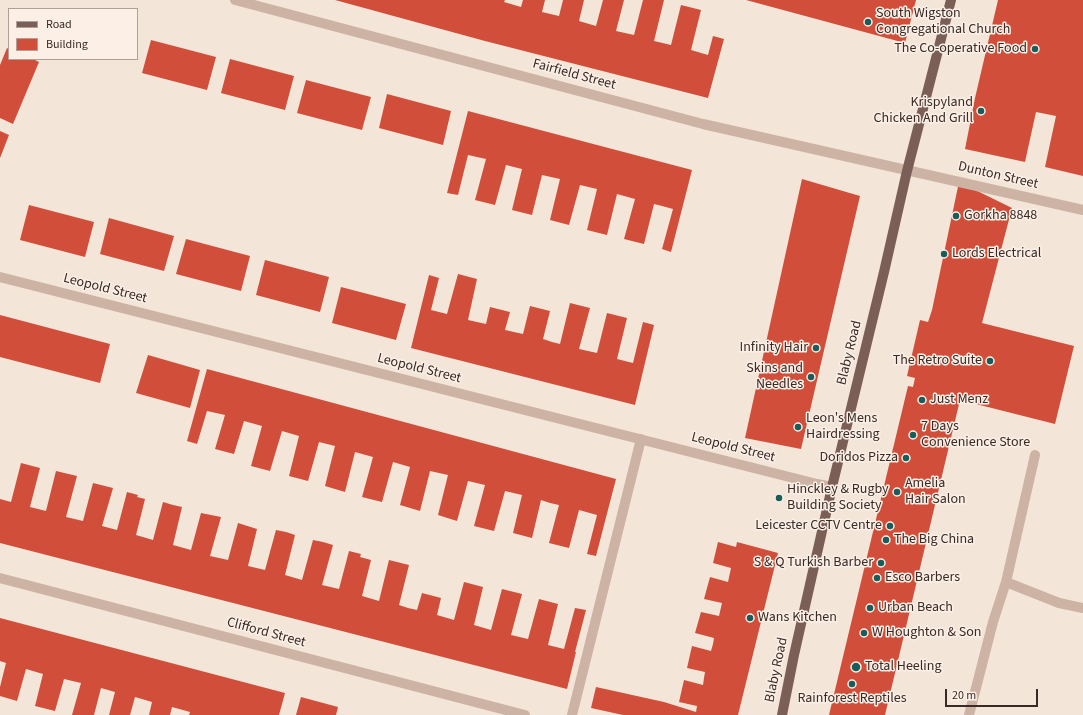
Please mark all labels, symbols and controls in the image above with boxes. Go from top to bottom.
place label: South Wigston Congregational Church [876,6,1010,38]
legend [8,8,138,60]
text: Road [46,16,72,33]
marker: South Wigston Congregational Church [863,17,873,27]
text: Building [46,36,88,53]
place label: The Co-operative Food [894,41,1027,57]
marker: The Co-operative Food [1030,44,1040,54]
street label: Fairfield Street [531,56,617,94]
place label: Krispyland Chicken And Grill [874,95,973,128]
marker: Krispyland Chicken And Grill [976,106,986,116]
street label: Dunton Street [956,159,1040,193]
place label: Gorkha 8848 [964,208,1037,224]
marker: Gorkha 8848 [951,211,961,221]
place label: Lords Electrical [952,246,1041,262]
marker: Lords Electrical [939,249,949,259]
street label: Leopold Street [61,270,149,308]
street label: Blaby Road [834,319,866,387]
place label: Infinity Hair [739,340,808,356]
marker: Infinity Hair [811,343,821,353]
street label: Leopold Street [375,350,463,388]
place label: The Retro Suite [893,353,982,369]
marker: The Retro Suite [985,356,995,366]
place label: Skins and Needles [746,361,803,394]
marker: Skins and Needles [806,372,816,382]
place label: Just Menz [930,392,988,408]
marker: Just Menz [917,395,927,405]
place label: Leon's Mens Hairdressing [806,411,880,444]
place label: 7 Days Convenience Store [921,419,1030,452]
marker: Leon's Mens Hairdressing [793,422,803,432]
street label: Leopold Street [689,429,777,467]
marker: 7 Days Convenience Store [908,430,918,440]
place label: Doridos Pizza [819,450,898,466]
marker: Doridos Pizza [901,453,911,463]
place label: Amelia Hair Salon [905,476,966,508]
place label: Hinckley & Rugby Building Society [787,482,889,514]
marker: Amelia Hair Salon [892,487,902,497]
marker: Hinckley & Rugby Building Society [774,493,784,503]
place label: Leicester CCTV Centre [755,518,882,534]
marker: Leicester CCTV Centre [885,521,895,531]
place label: The Big China [894,532,974,548]
marker: The Big China [881,535,891,545]
place label: S & Q Turkish Barber [754,555,873,571]
marker: S & Q Turkish Barber [876,558,886,568]
place label: Esco Barbers [885,570,960,586]
marker: Esco Barbers [872,573,882,583]
place label: Urban Beach [878,600,953,616]
marker: Urban Beach [865,603,875,613]
place label: Wans Kitchen [758,610,837,626]
marker: Wans Kitchen [745,613,755,623]
street label: Clifford Street [225,614,307,652]
place label: W Houghton & Son [872,625,981,641]
marker: W Houghton & Son [859,628,869,638]
street label: Blaby Road [762,636,792,704]
place label: Total Heeling [865,659,942,675]
marker: Total Heeling [850,661,862,673]
marker: Rainforest Reptiles [847,679,857,689]
scale bar [947,681,1040,707]
text: 20 m [952,687,976,704]
place label: Rainforest Reptiles [797,691,907,707]

